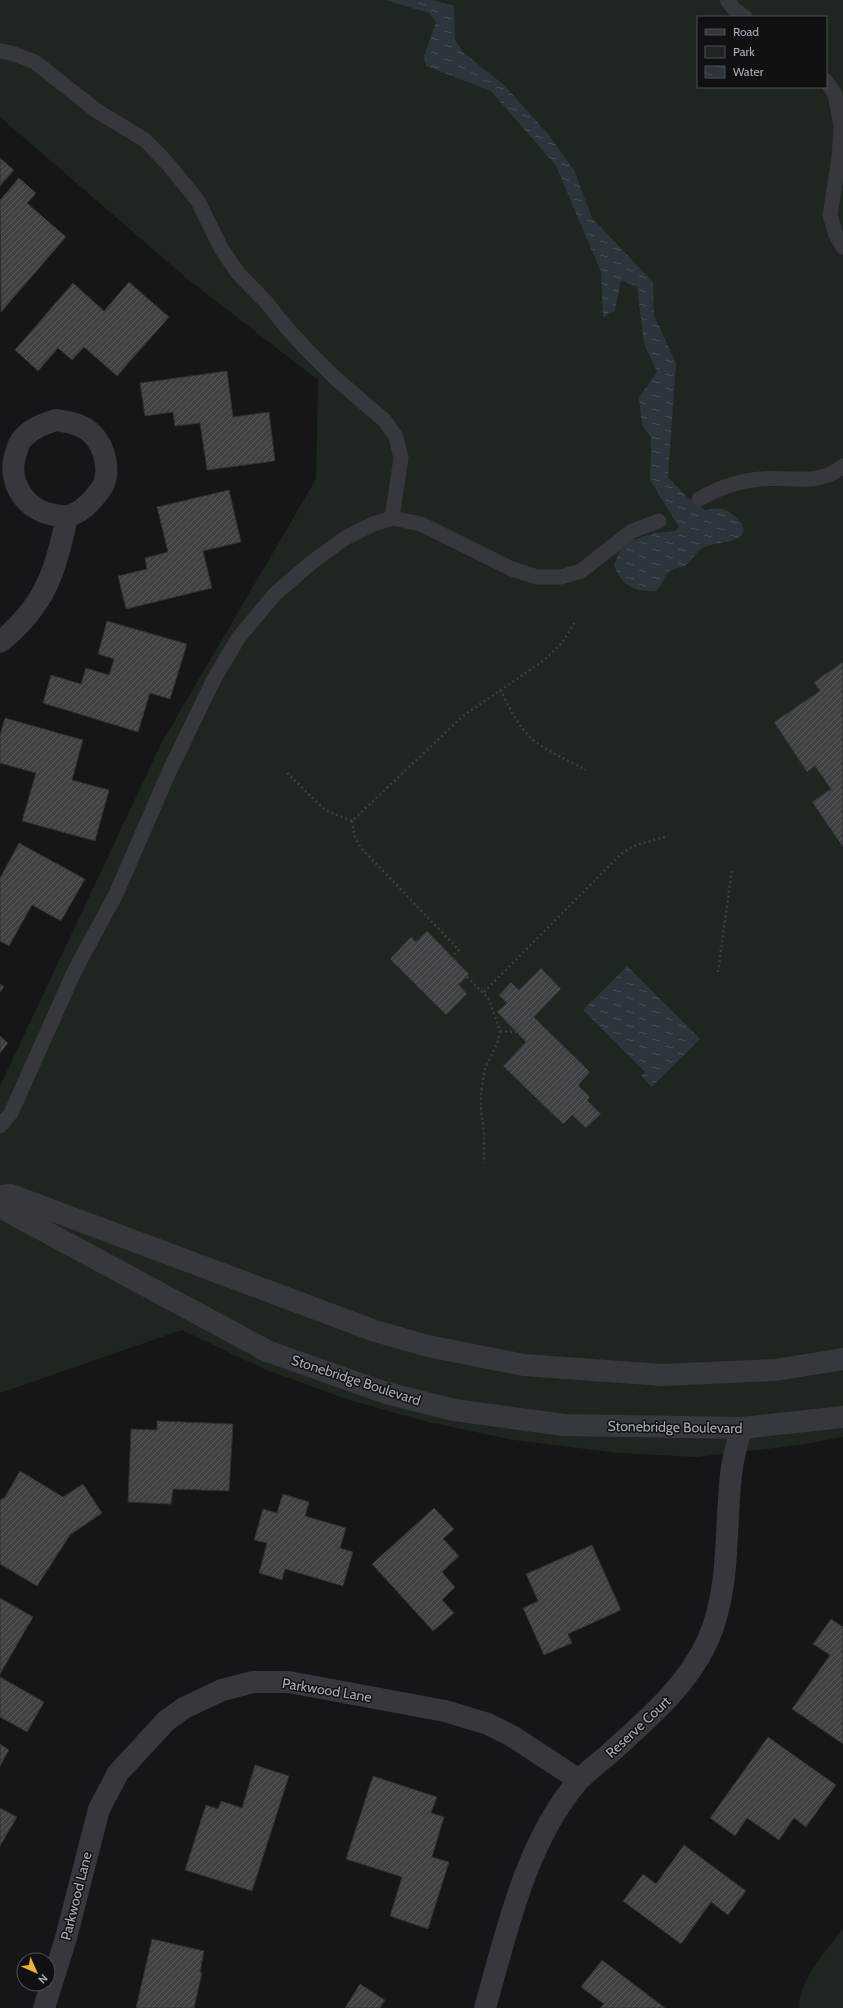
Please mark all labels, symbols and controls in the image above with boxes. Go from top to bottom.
legend [697,16,827,88]
text: Road [733,24,759,39]
text: Park [733,44,755,59]
text: Water [733,64,764,79]
street label: Stonebridge Boulevard [289,1351,423,1409]
street label: Stonebridge Boulevard [607,1417,743,1437]
street label: Parkwood Lane [281,1674,373,1706]
street label: Reserve Court [602,1692,674,1762]
street label: Parkwood Lane [56,1850,96,1942]
north arrow [16,1952,56,1992]
text: N [35,1971,51,1987]

